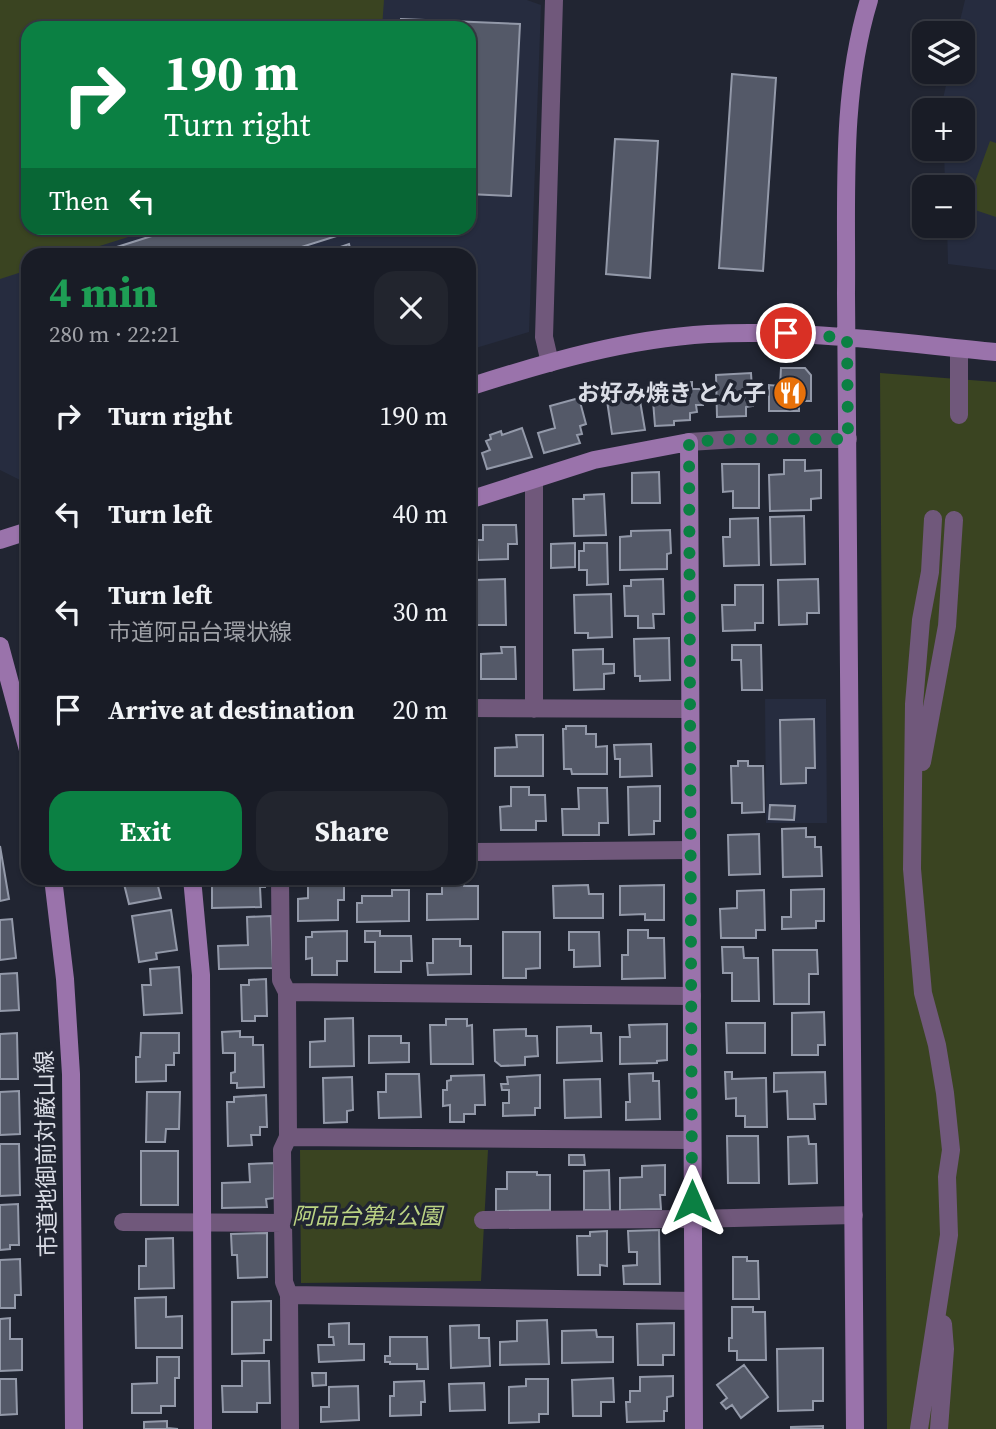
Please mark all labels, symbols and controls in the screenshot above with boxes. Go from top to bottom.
map controls [912,21,975,238]
button: layers [912,21,975,84]
text: 190 m [164,39,299,106]
icon: right [49,49,140,140]
button: + [912,98,975,161]
text: Turn right [164,103,310,147]
button: − [912,175,975,238]
icon: left [123,182,161,220]
text: Then [49,183,109,219]
text: 4 min [49,263,158,321]
button: close [374,271,448,345]
pin [756,303,816,363]
icon: arrive [767,314,805,352]
text: 280 m · 22:21 [49,318,180,350]
restaurant icon: お好み焼き とん子 [771,374,809,412]
place label: お好み焼き とん子 [577,377,766,409]
icon: right [49,397,87,435]
text: Turn right [108,398,232,434]
text: 190 m [380,398,448,434]
icon: left [49,495,87,533]
text: Turn left [108,496,212,532]
text: 40 m [393,496,448,532]
text: Turn left [108,577,212,613]
icon: left [49,593,87,631]
text: 30 m [393,594,448,630]
text: 市道阿品台環状線 [108,616,292,648]
icon: arrive [49,691,87,729]
text: Arrive at destination [108,692,355,728]
text: 20 m [393,692,448,728]
button: Exit [49,791,242,871]
button: Share [256,791,448,871]
street label: 市道地御前対厳山線 [28,1050,64,1258]
position arrow [655,1164,729,1238]
park label: 阿品台第4公園 [292,1200,445,1232]

